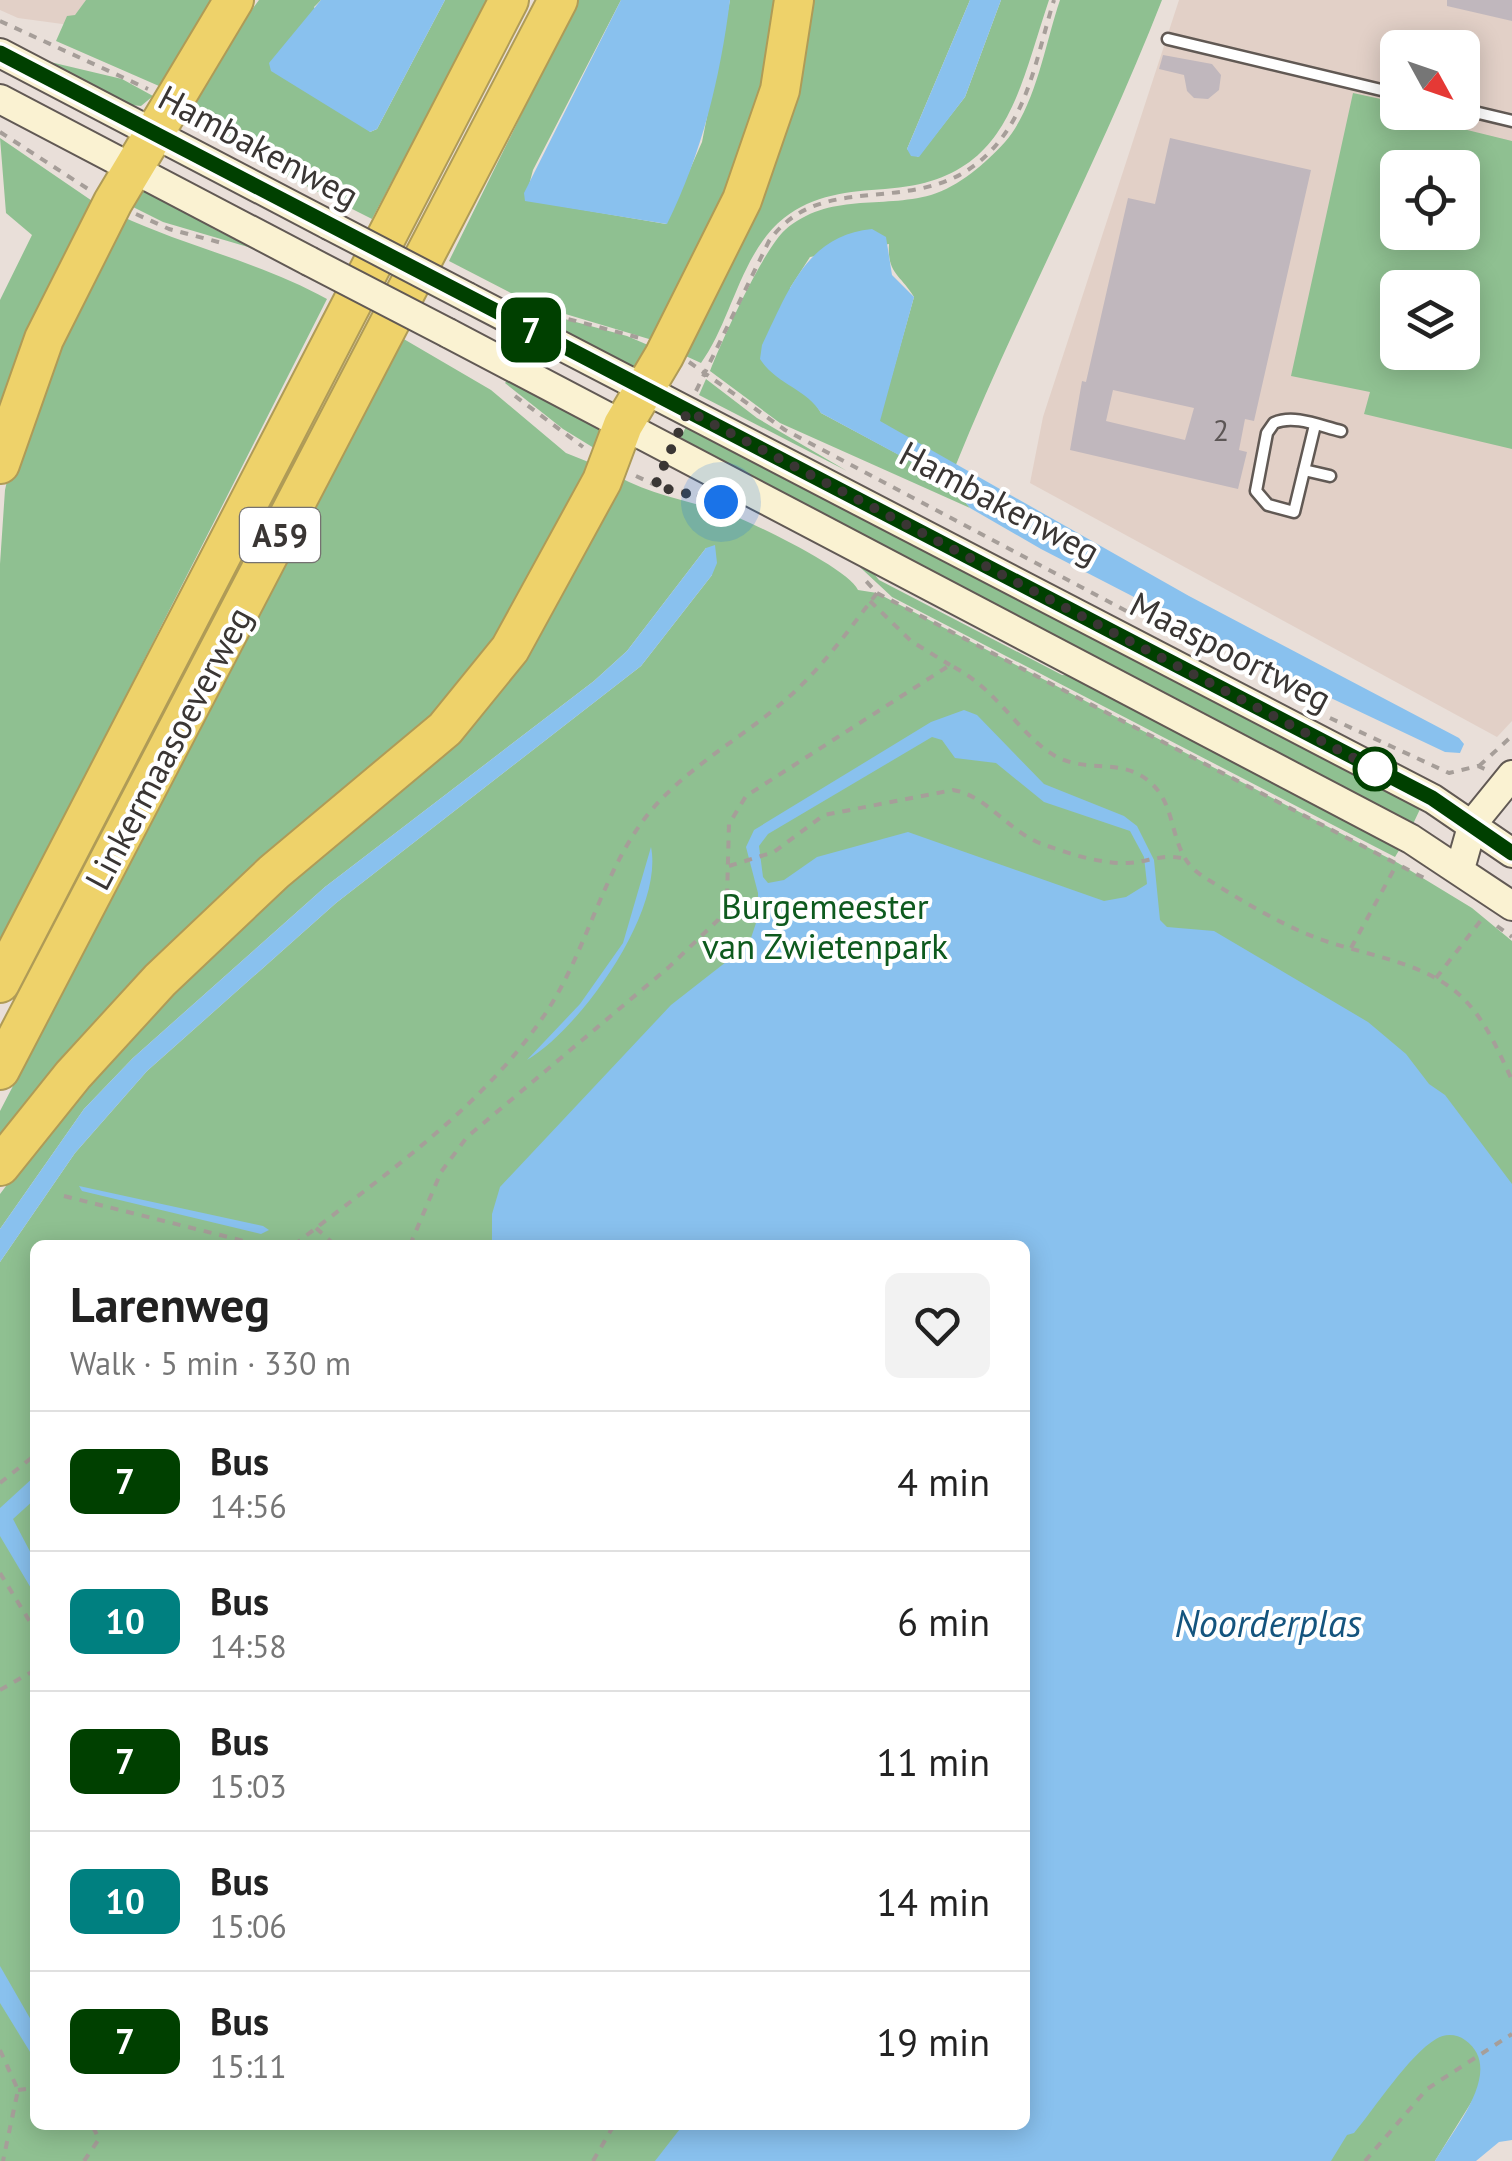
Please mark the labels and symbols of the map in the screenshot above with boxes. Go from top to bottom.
north arrow [1380,30,1480,130]
street label: Hambakenweg [151,74,367,218]
line badge: 7 [498,298,564,362]
house number: 2 [1213,410,1229,449]
street label: Hambakenweg [892,430,1108,574]
your location [696,477,746,527]
road number: A59 [240,508,320,562]
street label: Maaspoortweg [1123,581,1339,721]
street label: Linkermaasoeverweg [74,599,262,897]
unlabelled marker [1354,748,1396,790]
park label: Burgemeester van Zwietenpark [702,883,948,969]
water label: Noorderplas [1174,1598,1362,1647]

